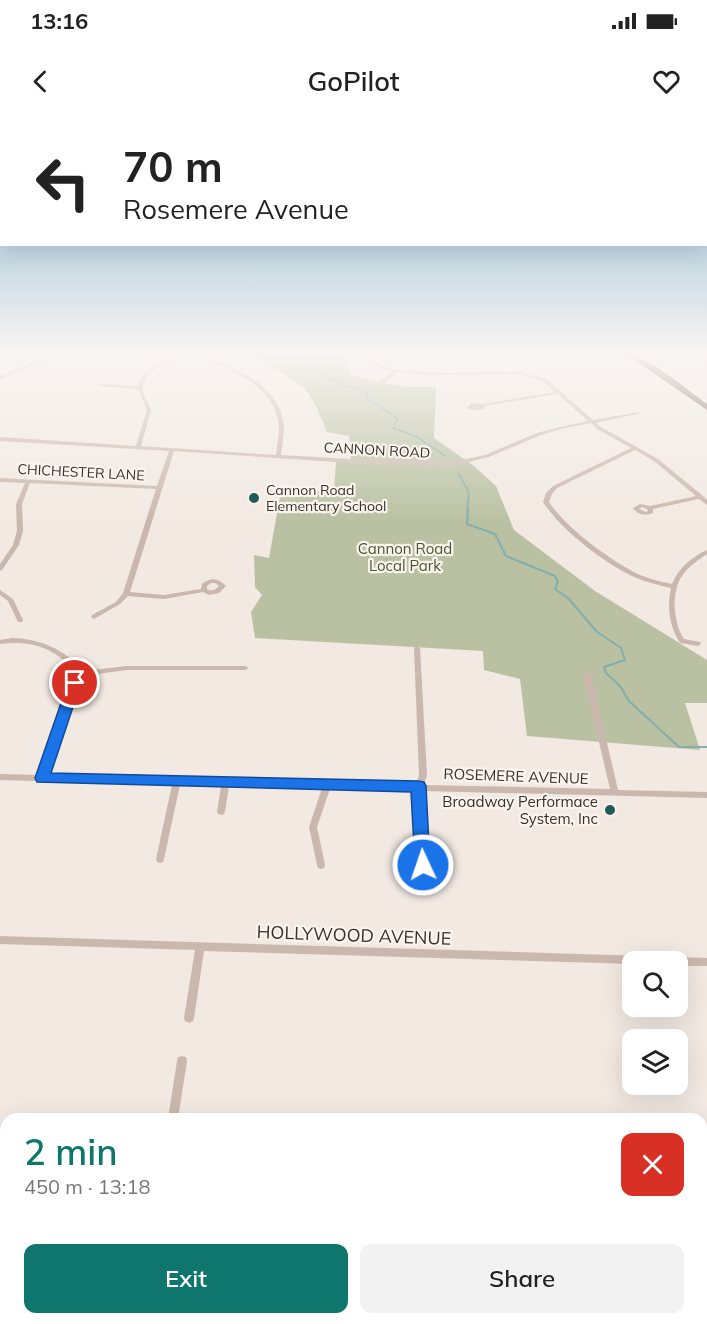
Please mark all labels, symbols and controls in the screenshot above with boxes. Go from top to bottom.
text: 13:16 [30,7,88,35]
text: GoPilot [307,64,400,98]
icon: back [24,65,57,98]
icon: heart [650,65,683,98]
text: 70 m [123,140,223,193]
icon: left [24,144,102,222]
text: Rosemere Avenue [123,192,349,226]
street label: CANNON ROAD [323,438,431,462]
street label: CHICHESTER LANE [17,460,145,484]
place label: Cannon Road Elementary School [266,481,386,515]
marker: Cannon Road Elementary School [247,491,261,505]
park label: Cannon Road Local Park [358,539,452,575]
pin [49,657,100,708]
icon: arrive [58,666,91,699]
street label: ROSEMERE AVENUE [443,764,589,788]
place label: Broadway Performace System, Inc [442,792,598,828]
marker: Broadway Performace System, Inc [603,803,617,817]
position arrow [391,833,455,897]
street label: HOLLYWOOD AVENUE [256,920,452,950]
map controls [622,951,688,1095]
button: search [622,951,688,1017]
button: layers [622,1029,688,1095]
text: 2 min [24,1129,118,1174]
button: close [621,1133,684,1196]
text: 450 m · 13:18 [24,1174,150,1199]
button: Exit [24,1244,348,1313]
button: Share [360,1244,684,1313]

